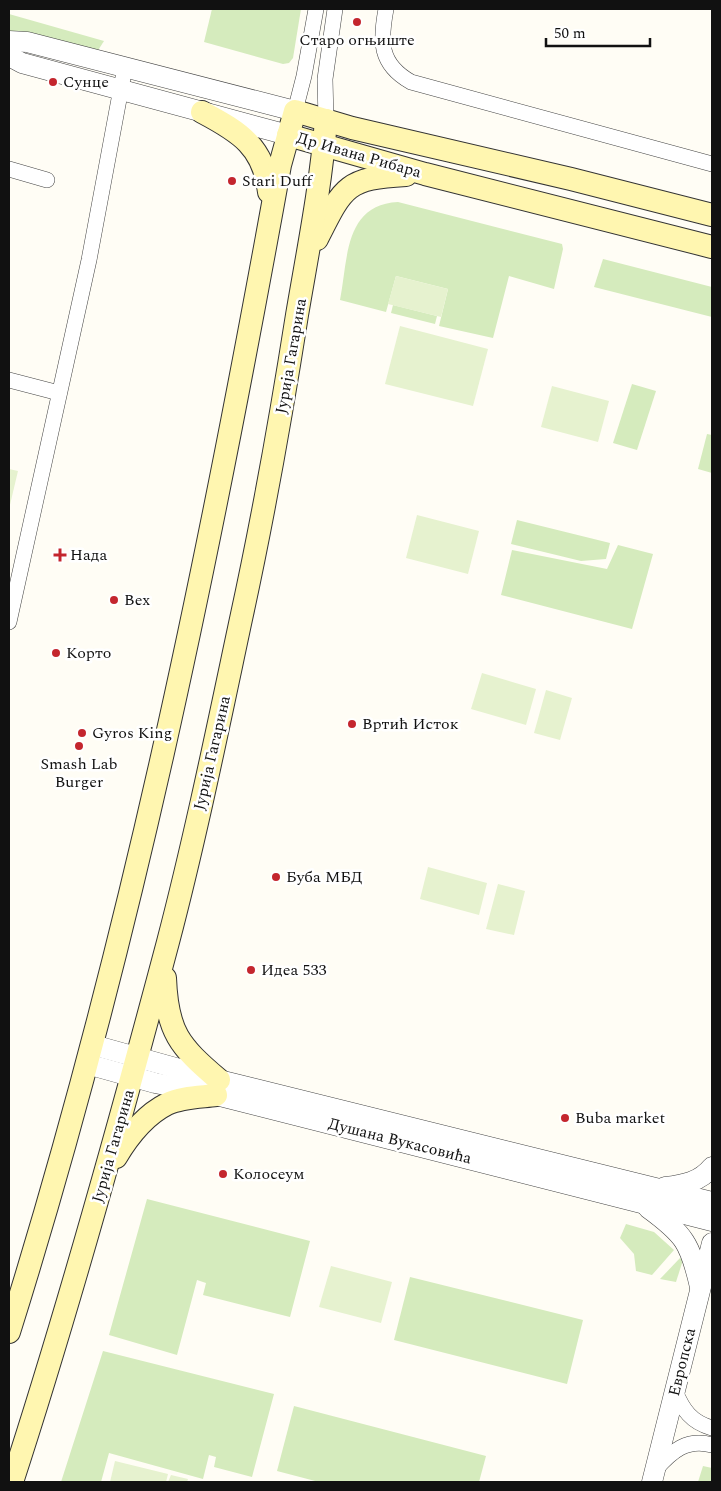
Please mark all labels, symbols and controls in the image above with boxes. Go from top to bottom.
scale bar [546,15,650,47]
marker: Старо огњиште [351,16,363,28]
text: 50 m [554,22,586,45]
place label: Старо огњиште [299,28,415,52]
place label: Сунце [63,70,109,94]
marker: Сунце [47,76,59,88]
street label: Др Ивана Рибара [294,126,424,184]
place label: Stari Duff [242,169,313,193]
marker: Stari Duff [226,175,238,187]
street label: Јурија Гагарина [269,296,313,416]
place label: Нада [70,543,107,567]
marker: Нада [54,549,66,561]
place label: Bex [124,588,150,612]
marker: Bex [108,594,120,606]
place label: Корто [66,641,111,665]
marker: Корто [50,647,62,659]
street label: Јурија Гагарина [187,693,237,813]
place label: Вртић Исток [362,712,459,736]
marker: Вртић Исток [346,718,358,730]
place label: Gyros King [92,721,172,745]
marker: Gyros King [76,727,88,739]
marker: Smash Lab Burger [73,740,85,752]
place label: Smash Lab Burger [40,752,118,794]
place label: Буба МБД [286,865,363,889]
marker: Буба МБД [270,871,282,883]
place label: Идеа 533 [261,958,326,982]
marker: Идеа 533 [245,964,257,976]
street label: Јурија Гагарина [85,1086,141,1206]
place label: Buba market [575,1106,666,1130]
street label: Душана Вукасовића [326,1112,474,1170]
marker: Buba market [559,1112,571,1124]
place label: Колосеум [233,1162,305,1186]
marker: Колосеум [217,1168,229,1180]
street label: Европска [662,1325,702,1399]

